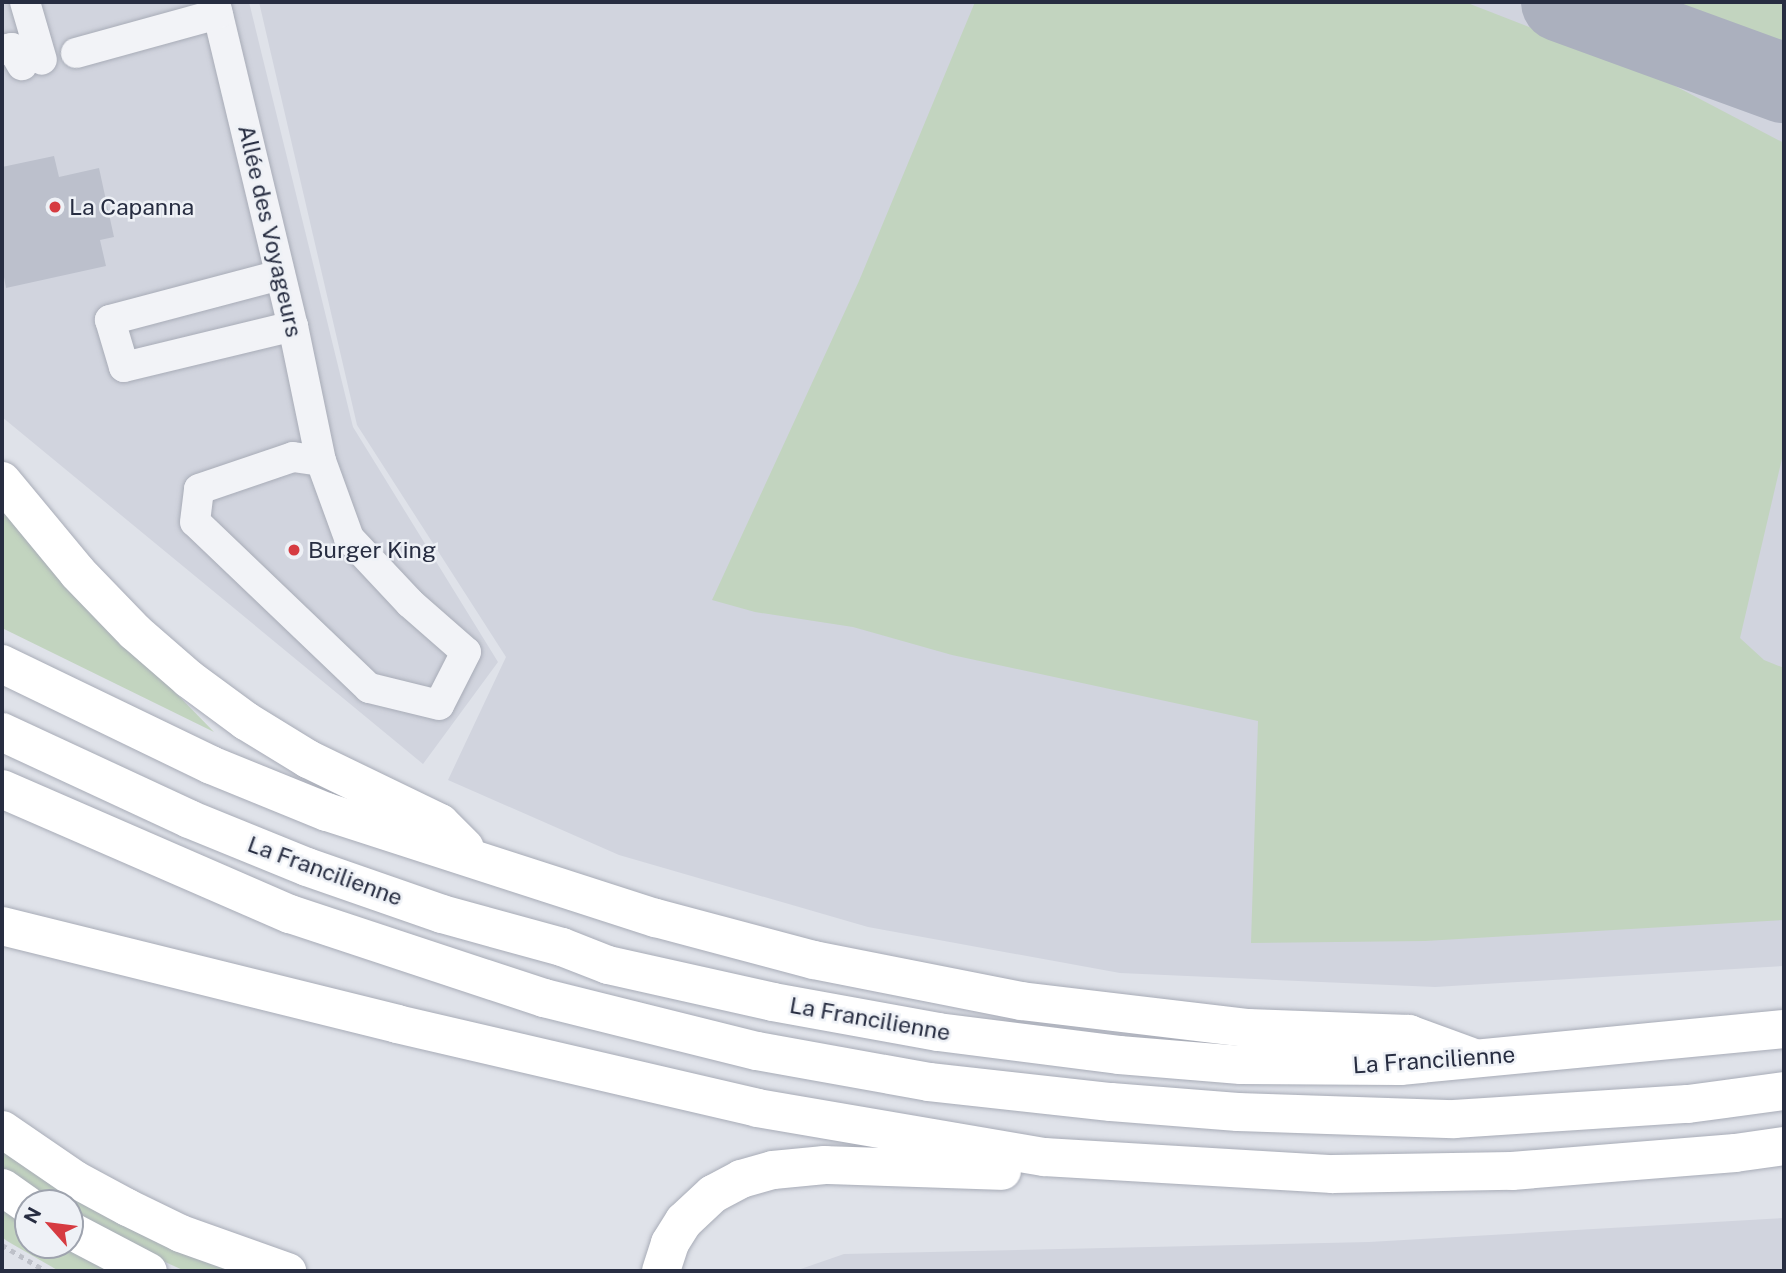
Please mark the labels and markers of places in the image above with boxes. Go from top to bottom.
place label: La Capanna [69,193,194,221]
marker: La Capanna [47,199,63,215]
place label: Burger King [308,536,436,564]
marker: Burger King [286,542,302,558]

